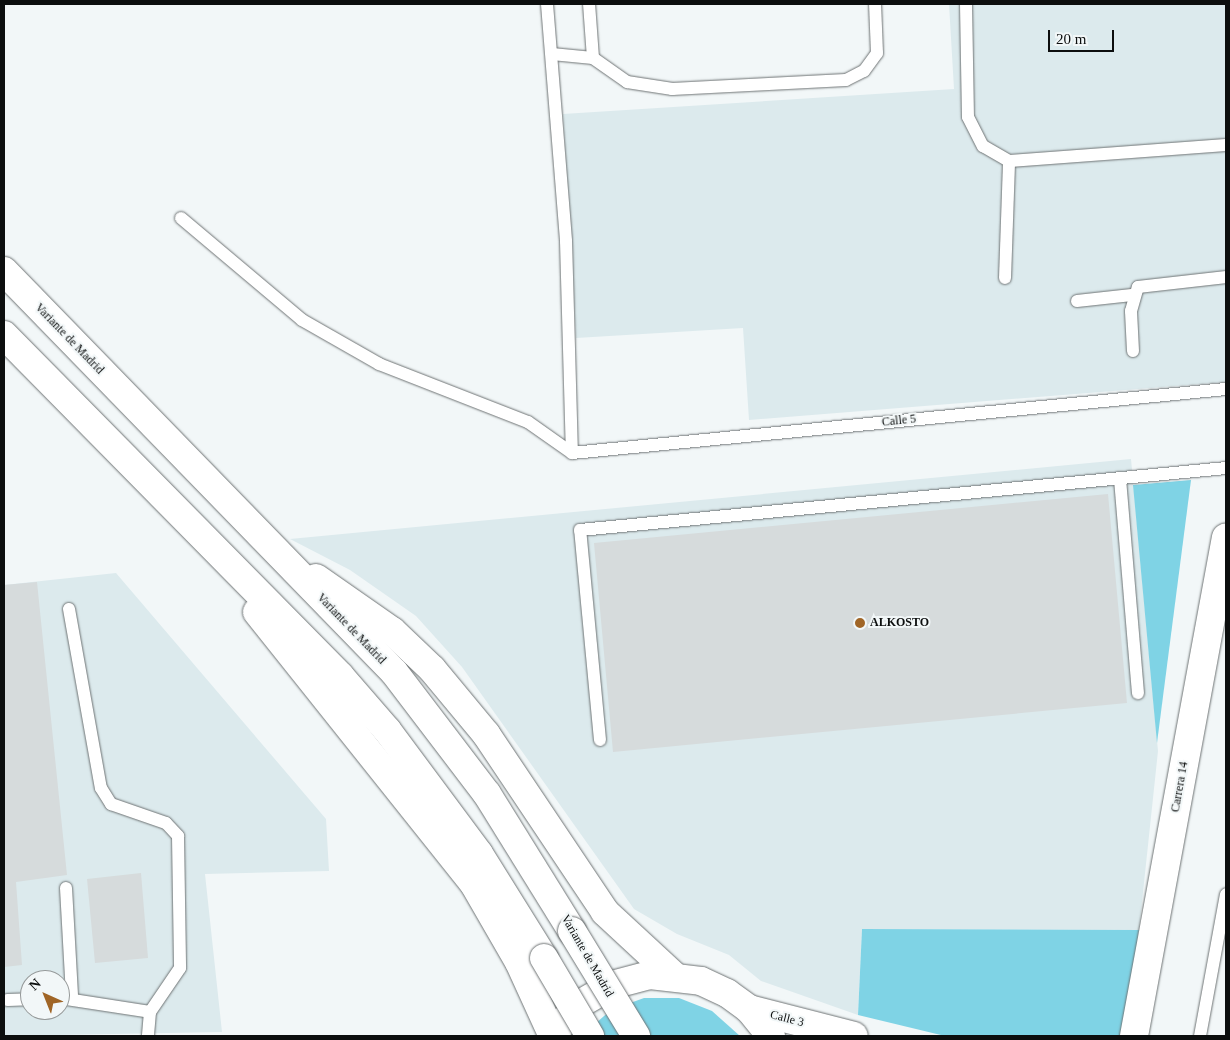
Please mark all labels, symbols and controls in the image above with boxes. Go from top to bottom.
scale bar [1050,20,1116,52]
text: 20 m [1056,31,1086,47]
street label: Variante de Madrid [32,301,106,377]
street label: Calle 5 [881,412,917,430]
street label: Variante de Madrid [314,591,388,667]
place label: ALKOSTO [870,616,929,630]
marker: ALKOSTO [854,617,866,629]
street label: Carrera 14 [1168,761,1192,813]
street label: Variante de Madrid [558,912,616,1000]
north arrow [20,970,70,1020]
text: N [26,976,44,993]
street label: Calle 3 [769,1008,805,1030]

